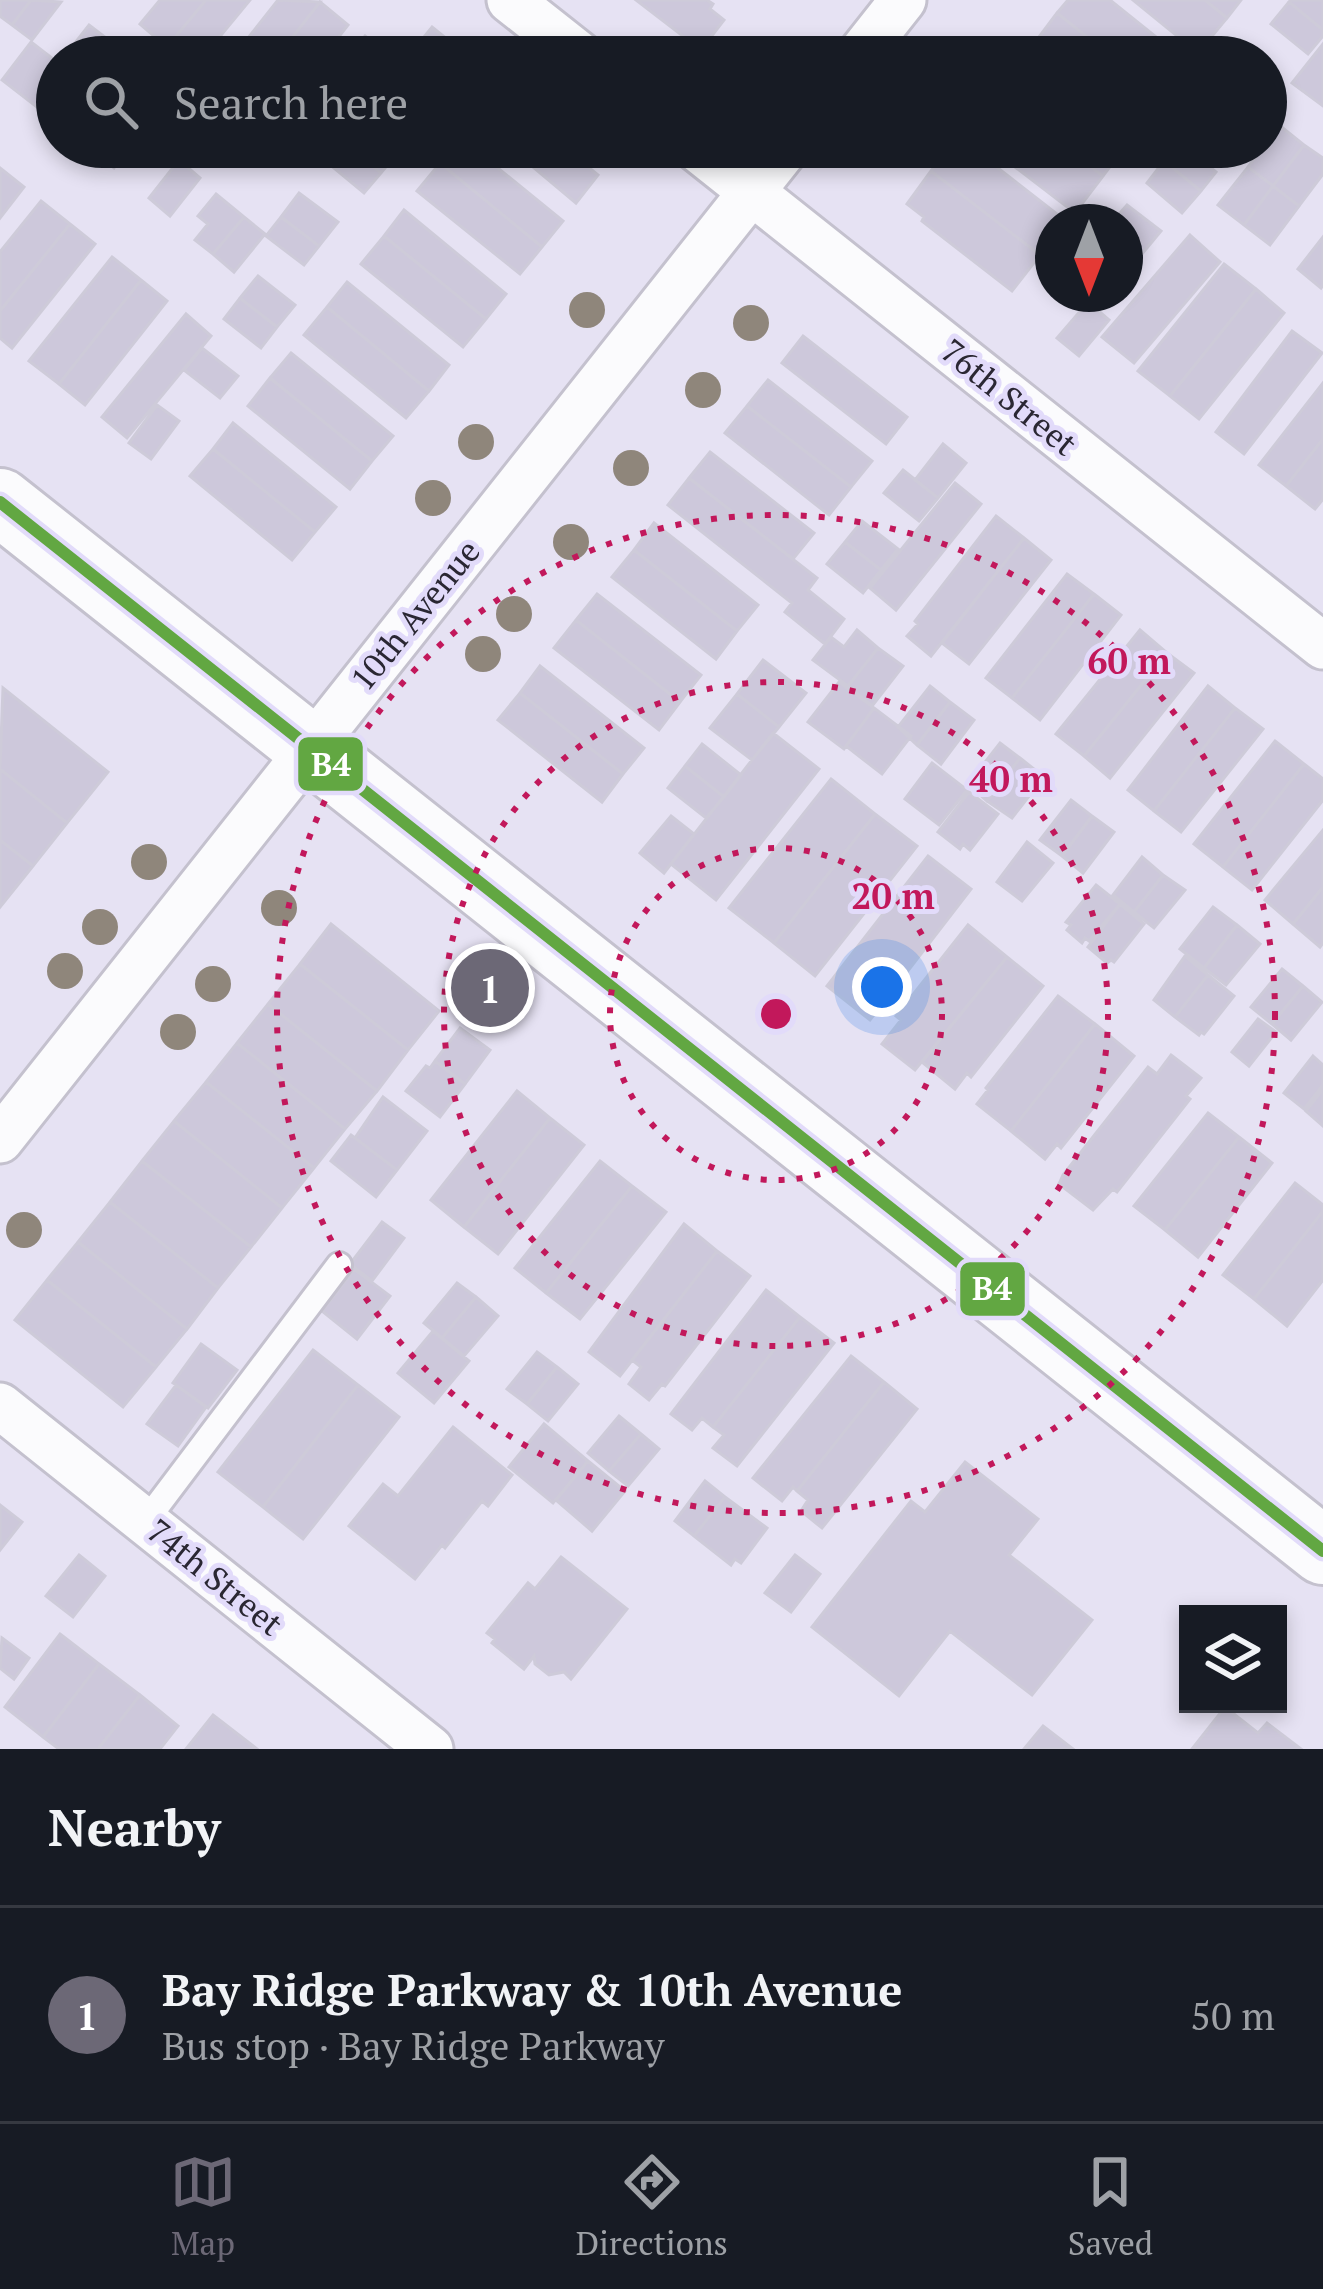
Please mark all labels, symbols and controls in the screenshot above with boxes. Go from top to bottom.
search box [36,36,1287,168]
icon: search [78,69,144,135]
text: Search here [174,72,408,132]
north arrow [1035,204,1143,312]
street label: 76th Street [933,329,1086,465]
street label: 10th Avenue [341,530,489,699]
text: 60 m [1087,637,1171,684]
line badge: B4 [296,735,365,793]
text: B4 [311,742,351,785]
text: 40 m [969,755,1053,802]
text: 20 m [851,872,935,919]
pin: 1 [451,943,529,1033]
your location [852,957,912,1017]
centre of rings [755,993,797,1035]
line badge: B4 [958,1260,1027,1318]
text: B4 [972,1266,1012,1309]
street label: 74th Street [139,1509,292,1645]
map controls [1179,1605,1287,1713]
button: layers [1179,1605,1287,1713]
text: Nearby [48,1793,221,1861]
text: Bay Ridge Parkway & 10th Avenue [162,1959,902,2019]
text: 1 [76,1989,98,2041]
text: 50 m [1190,1989,1275,2041]
text: Bus stop · Bay Ridge Parkway [162,2019,664,2071]
tab: Map [170,2149,236,2264]
tab: Directions [576,2149,728,2264]
tab: Saved [1068,2149,1153,2264]

